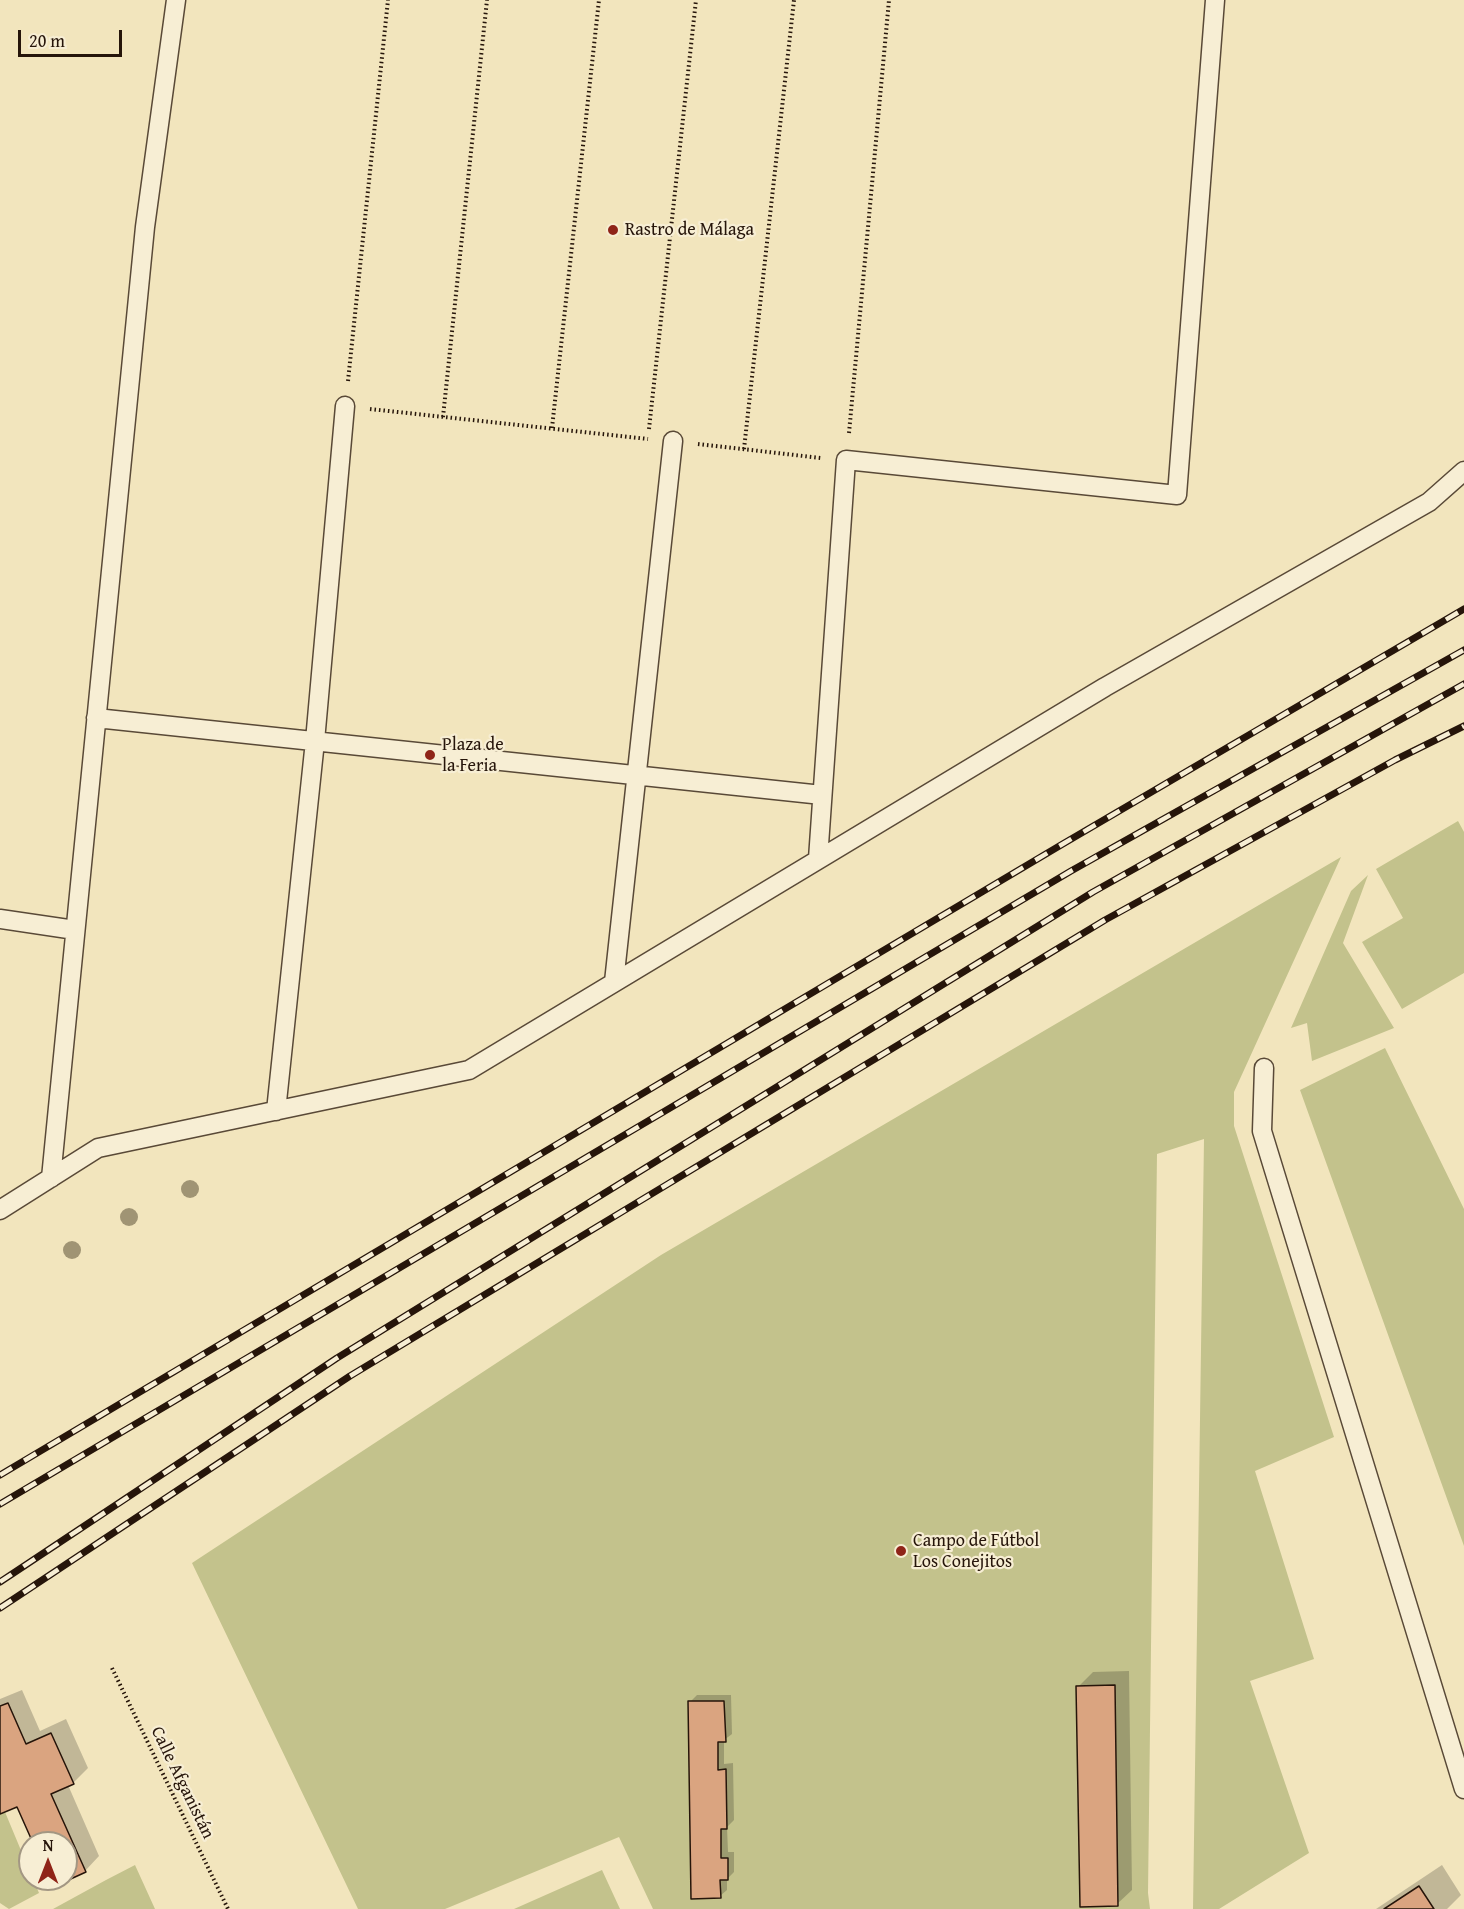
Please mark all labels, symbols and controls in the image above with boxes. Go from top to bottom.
scale bar [21,18,124,56]
text: 20 m [29,27,65,54]
place label: Rastro de Málaga [625,219,754,241]
marker: Rastro de Málaga [606,223,620,237]
place label: Plaza de la Feria [442,734,504,777]
marker: Plaza de la Feria [423,748,437,762]
place label: Campo de Fútbol Los Conejitos [913,1530,1039,1572]
marker: Campo de Fútbol Los Conejitos [894,1544,908,1558]
street label: Calle Afganistán [146,1723,218,1843]
north arrow [18,1831,78,1891]
text: N [43,1833,53,1857]

